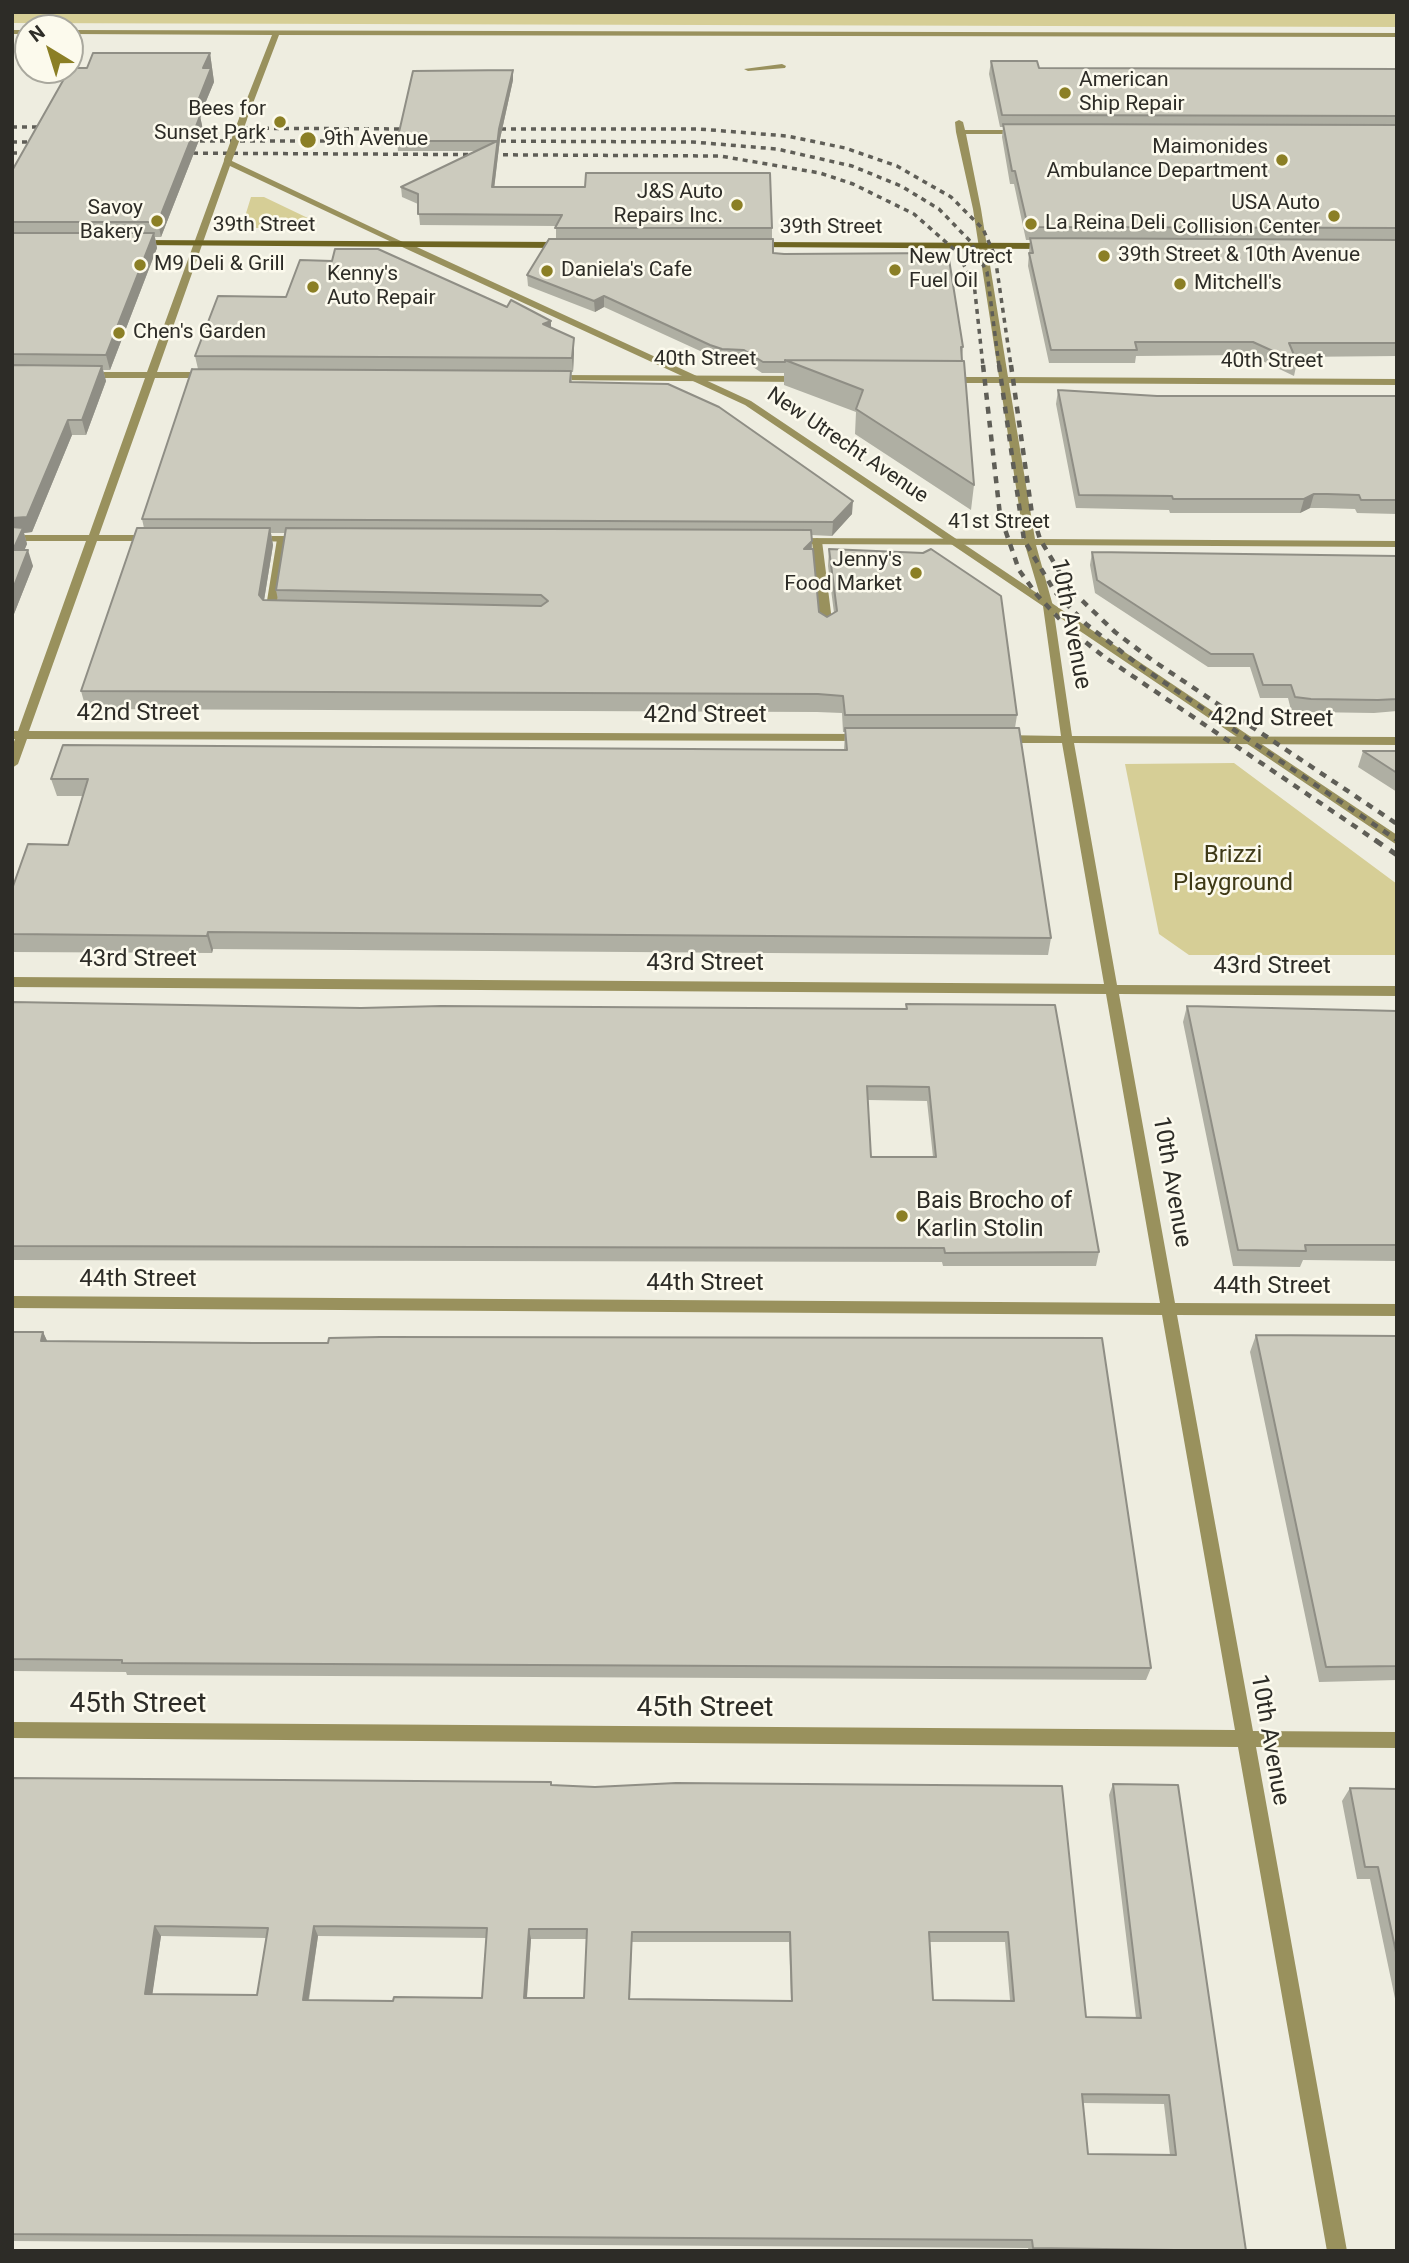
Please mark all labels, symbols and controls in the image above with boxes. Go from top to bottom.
north arrow [14,14,84,84]
text: N [25,20,49,47]
place label: American Ship Repair [1079,68,1185,118]
marker: American Ship Repair [1057,85,1073,101]
place label: Bees for Sunset Park [154,97,266,147]
marker: Bees for Sunset Park [272,114,288,130]
place label: 9th Avenue [324,127,428,153]
marker: 9th Avenue [298,130,318,150]
place label: Maimonides Ambulance Department [1046,135,1268,185]
marker: Maimonides Ambulance Department [1274,152,1290,168]
place label: J&S Auto Repairs Inc. [614,180,723,230]
place label: USA Auto Collision Center [1173,191,1320,241]
place label: Savoy Bakery [80,196,143,246]
marker: J&S Auto Repairs Inc. [729,197,745,213]
marker: USA Auto Collision Center [1326,208,1342,224]
place label: La Reina Deli [1045,211,1165,237]
marker: Savoy Bakery [149,213,165,229]
street label: 39th Street [213,213,315,239]
street label: 39th Street [780,215,882,241]
marker: La Reina Deli [1023,216,1039,232]
place label: 39th Street & 10th Avenue [1118,243,1360,269]
place label: New Utrect Fuel Oil [909,245,1013,295]
marker: 39th Street & 10th Avenue [1096,248,1112,264]
place label: M9 Deli & Grill [154,252,285,278]
marker: M9 Deli & Grill [132,257,148,273]
place label: Daniela's Cafe [561,258,692,284]
place label: Kenny's Auto Repair [327,262,436,312]
marker: New Utrect Fuel Oil [887,262,903,278]
marker: Daniela's Cafe [539,263,555,279]
place label: Mitchell's [1194,271,1282,297]
marker: Mitchell's [1172,276,1188,292]
marker: Kenny's Auto Repair [305,279,321,295]
place label: Chen's Garden [133,320,266,346]
marker: Chen's Garden [111,325,127,341]
street label: 40th Street [654,347,756,373]
street label: 40th Street [1221,349,1323,375]
street label: New Utrecht Avenue [762,383,932,509]
street label: 41st Street [948,510,1050,536]
place label: Jenny's Food Market [784,548,902,598]
street label: 10th Avenue [1043,556,1097,692]
marker: Jenny's Food Market [908,565,924,581]
street label: 42nd Street [76,700,200,728]
street label: 42nd Street [643,702,767,730]
street label: 42nd Street [1210,704,1334,734]
park label: Brizzi Playground [1173,842,1293,898]
street label: 43rd Street [79,946,197,974]
street label: 43rd Street [646,950,764,978]
street label: 43rd Street [1213,953,1331,981]
street label: 10th Avenue [1145,1114,1197,1250]
place label: Bais Brocho of Karlin Stolin [916,1188,1072,1244]
marker: Bais Brocho of Karlin Stolin [894,1208,910,1224]
street label: 44th Street [79,1266,197,1294]
street label: 44th Street [646,1270,764,1298]
street label: 44th Street [1213,1273,1331,1301]
street label: 10th Avenue [1243,1672,1295,1808]
street label: 45th Street [70,1688,206,1722]
street label: 45th Street [637,1692,773,1726]

